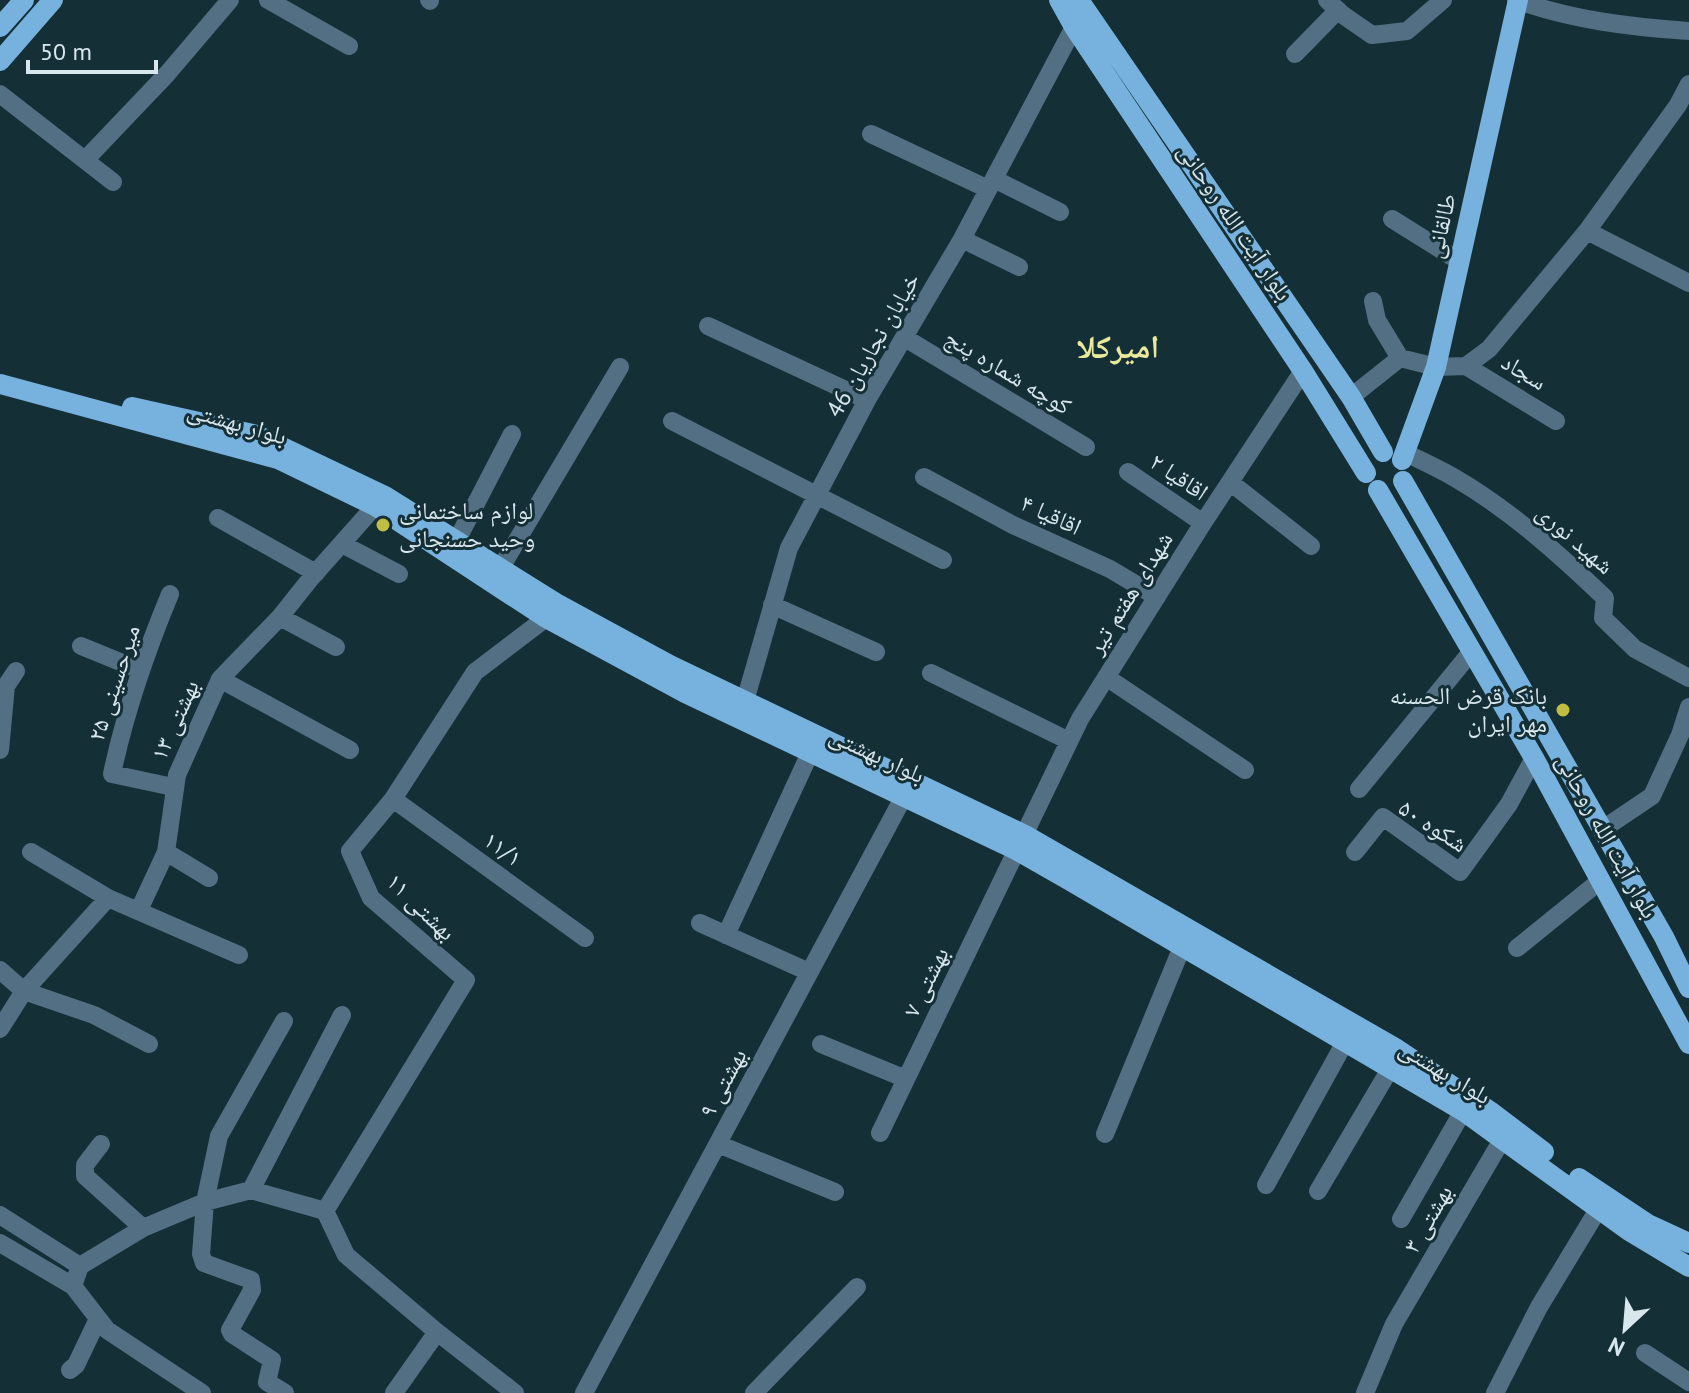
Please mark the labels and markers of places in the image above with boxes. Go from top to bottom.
place label: لوازم ساختمانی وحید حسنجانی [399,495,535,554]
marker: لوازم ساختمانی وحید حسنجانی [374,516,392,534]
place label: بانک قرض الحسنه مهر ایران [1390,680,1547,739]
marker: بانک قرض الحسنه مهر ایران [1554,701,1572,719]

